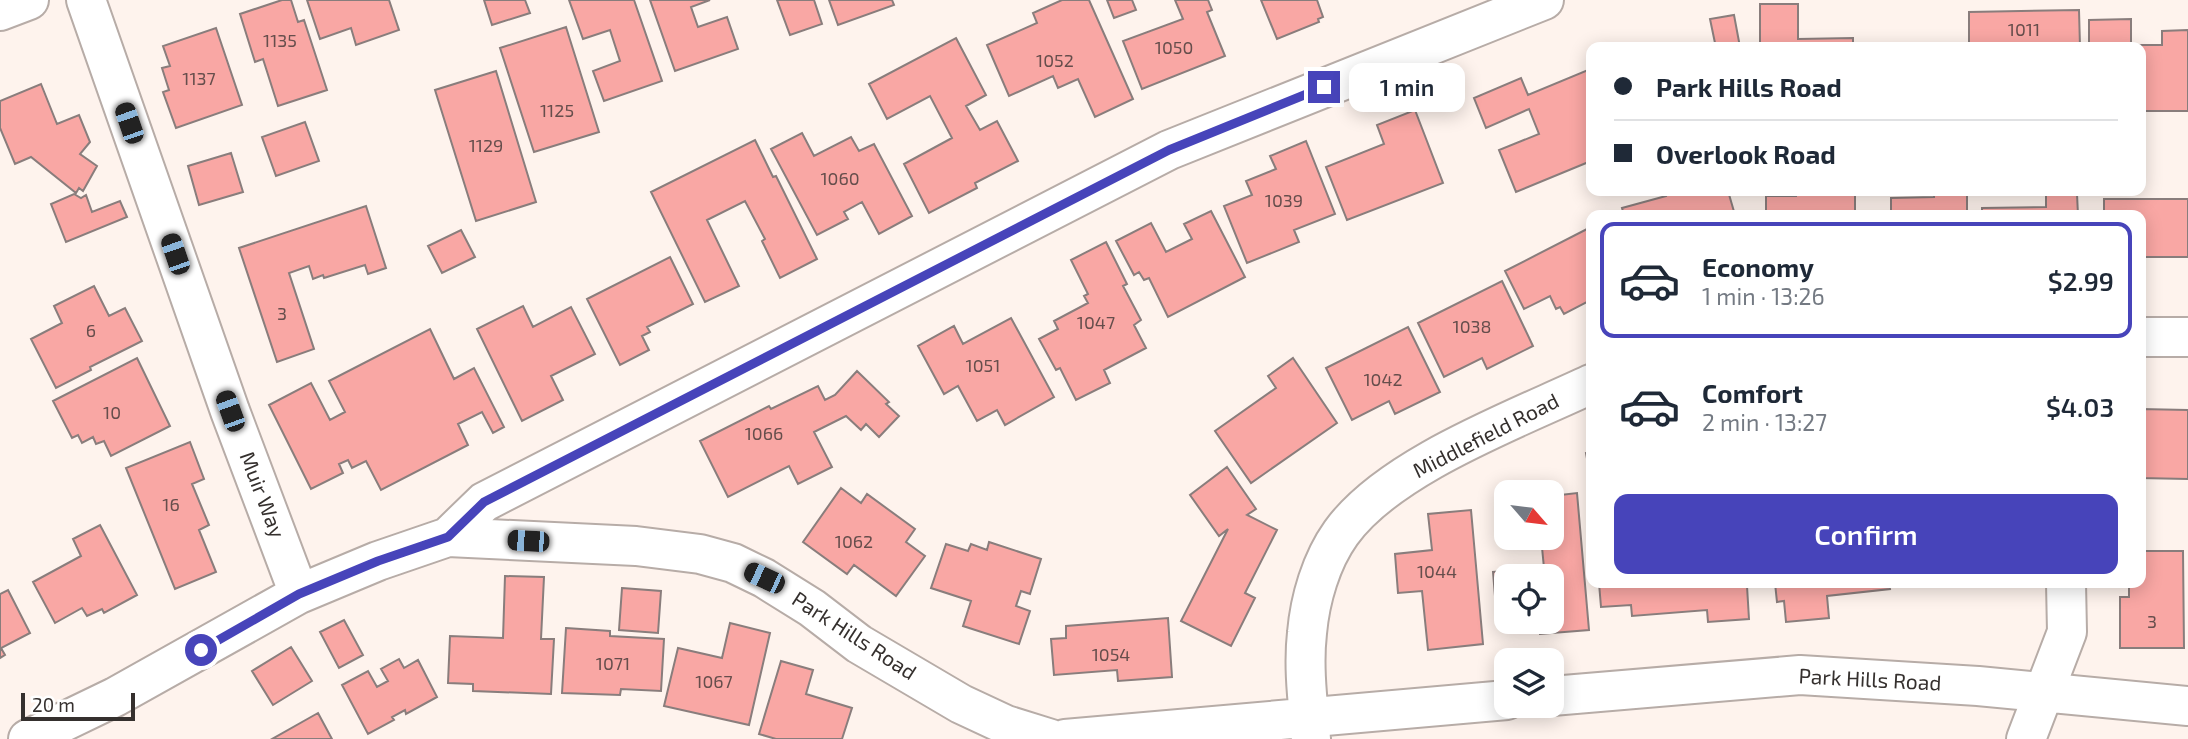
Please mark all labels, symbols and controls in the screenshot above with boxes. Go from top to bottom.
house number: 1011 [2008,18,2040,40]
house number: 1135 [263,29,297,51]
house number: 1050 [1155,36,1193,58]
house number: 1052 [1036,49,1074,71]
callout: 1 min [1348,62,1464,112]
house number: 1137 [182,67,216,89]
route end [1308,71,1340,103]
text: Park Hills Road [1656,71,1842,102]
text: 1 min [1380,73,1434,101]
house number: 1125 [540,99,574,121]
car [113,100,146,146]
house number: 1129 [469,134,503,156]
text: Overlook Road [1656,138,1836,169]
house number: 1060 [820,167,860,189]
house number: 1039 [1265,189,1303,211]
car [159,231,192,277]
icon: car [1618,249,1681,312]
text: Economy [1702,251,1814,282]
text: $2.99 [2048,265,2114,296]
text: 1 min · 13:26 [1702,282,1825,310]
house number: 3 [277,302,287,324]
house number: 1047 [1077,311,1115,333]
house number: 1038 [1453,315,1491,337]
house number: 6 [86,319,96,341]
house number: 1051 [966,354,1000,376]
house number: 1042 [1363,368,1403,390]
icon: car [1618,375,1681,438]
text: Comfort [1702,377,1803,408]
street label: Middlefield Road [1408,387,1563,482]
car [213,388,248,434]
text: $4.03 [2046,391,2114,422]
house number: 10 [103,401,121,423]
text: 2 min · 13:27 [1702,408,1827,436]
house number: 1066 [745,422,783,444]
street label: Muir Way [236,448,291,541]
north arrow [1494,480,1564,550]
map controls [1494,480,1564,718]
house number: 16 [162,493,180,515]
button: Confirm [1614,494,2118,574]
car [507,529,550,553]
house number: 1062 [835,530,873,552]
car [741,560,788,596]
house number: 1044 [1417,560,1457,582]
button: locate [1494,564,1564,634]
street label: Park Hills Road [788,585,922,684]
house number: 3 [2147,610,2157,632]
route start [185,634,217,666]
house number: 1054 [1092,643,1130,665]
button: layers [1494,648,1564,718]
house number: 1071 [596,652,630,674]
street label: Park Hills Road [1798,662,1942,695]
house number: 1067 [695,670,733,692]
scale bar [21,690,135,722]
text: 20 m [32,693,75,716]

